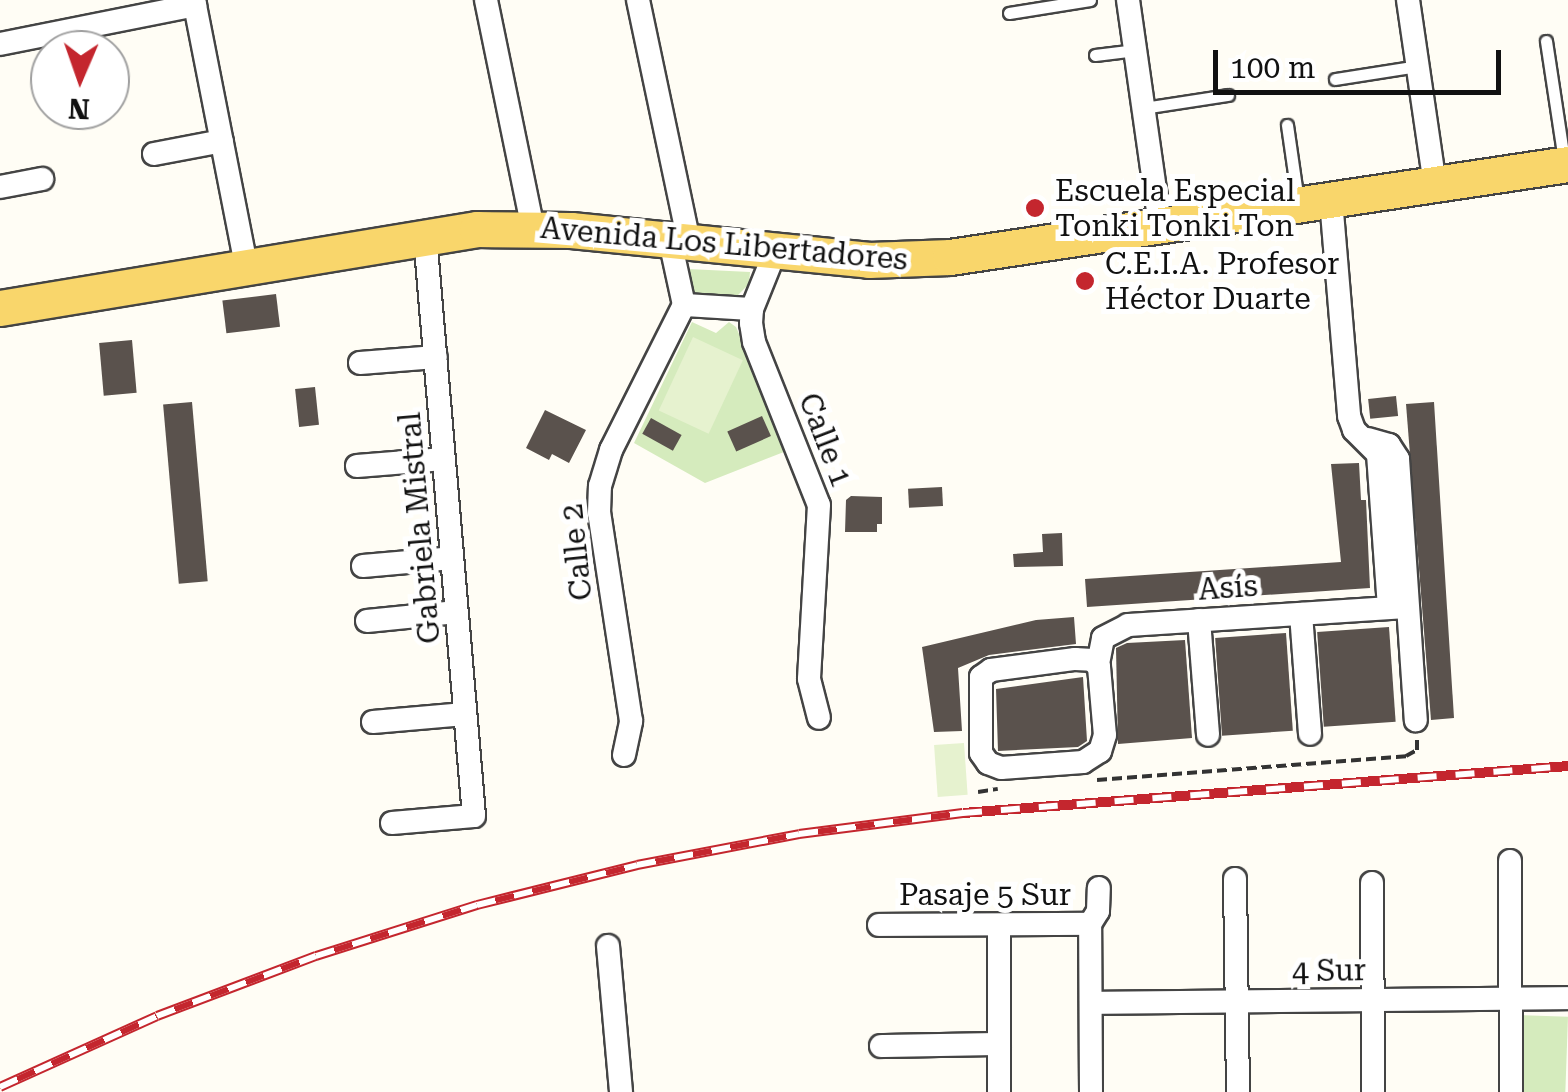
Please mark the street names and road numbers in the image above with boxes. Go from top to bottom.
street label: Avenida Los Libertadores [539,210,909,278]
street label: Calle 1 [791,388,859,492]
street label: Gabriela Mistral [392,411,448,645]
street label: Calle 2 [554,502,600,602]
street label: Asís [1197,568,1259,608]
street label: Pasaje 5 Sur [899,877,1071,913]
street label: 4 Sur [1292,952,1366,990]

